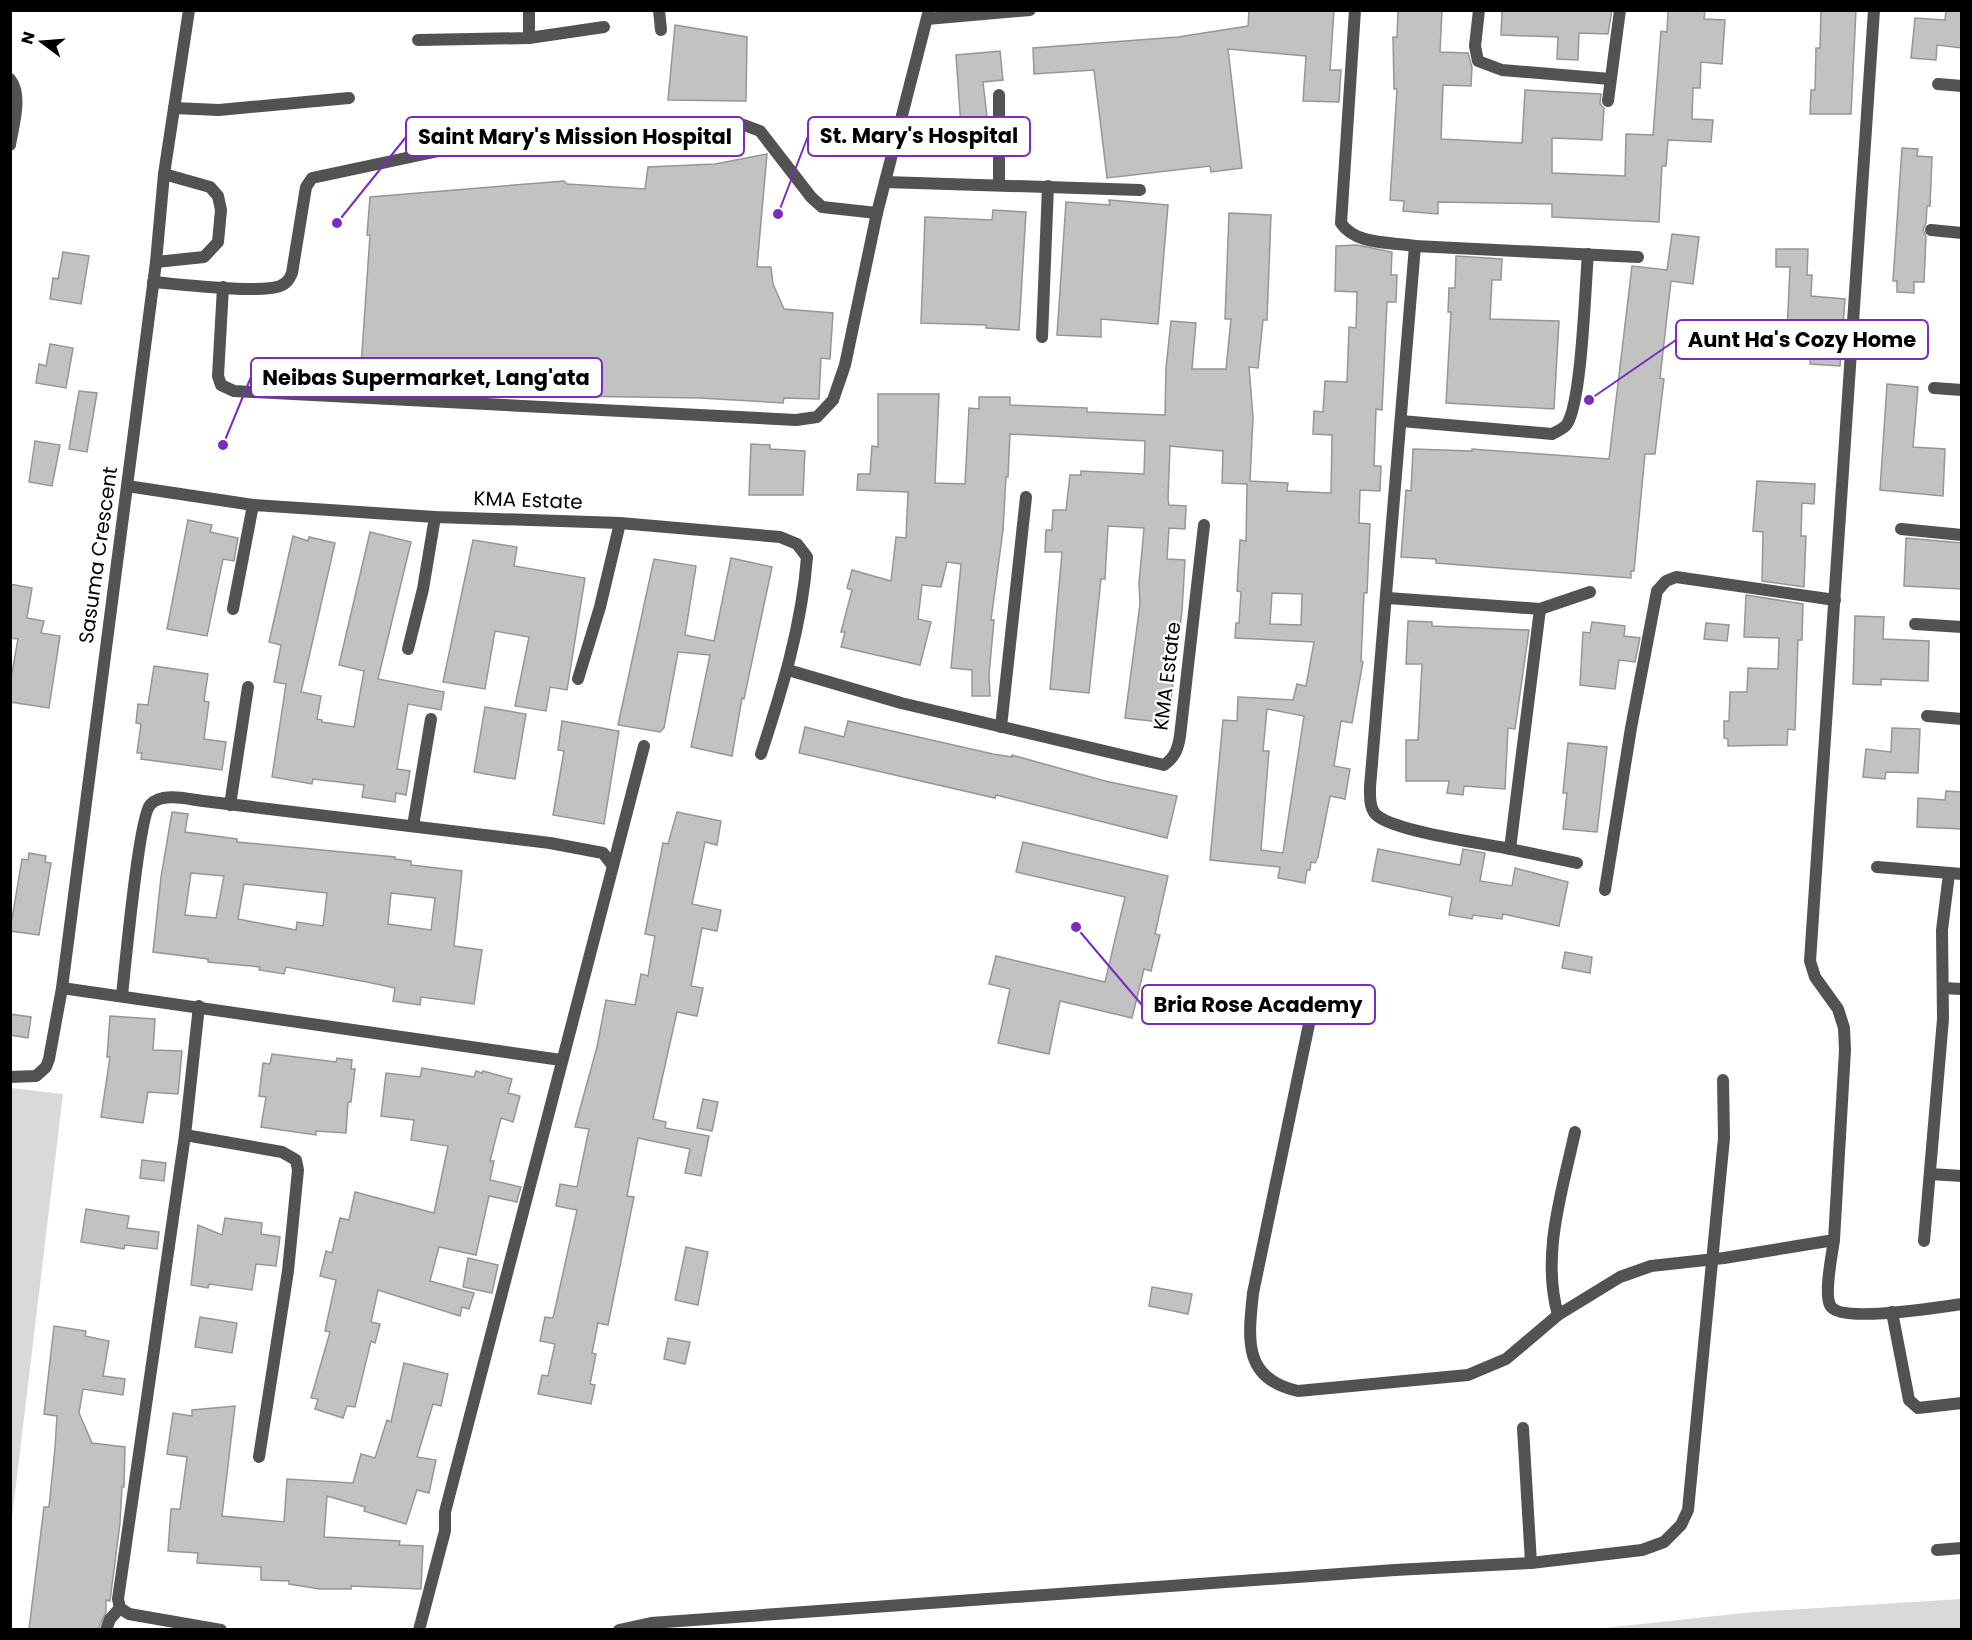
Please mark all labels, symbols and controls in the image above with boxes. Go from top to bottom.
north arrow [12,12,72,72]
text: N [15,29,41,47]
callout: Saint Mary's Mission Hospital [406,117,744,156]
callout: St. Mary's Hospital [808,117,1030,156]
text: St. Mary's Hospital [820,121,1018,150]
text: Saint Mary's Mission Hospital [418,122,732,151]
callout: Aunt Ha's Cozy Home [1676,320,1928,359]
text: Aunt Ha's Cozy Home [1688,325,1916,354]
callout: Neibas Supermarket, Lang'ata [251,358,602,397]
text: Neibas Supermarket, Lang'ata [262,363,590,392]
street label: Sasuma Crescent [72,465,124,645]
street label: KMA Estate [473,484,583,516]
street label: KMA Estate [1146,620,1188,732]
callout: Bria Rose Academy [1142,985,1375,1024]
text: Bria Rose Academy [1153,990,1363,1019]

